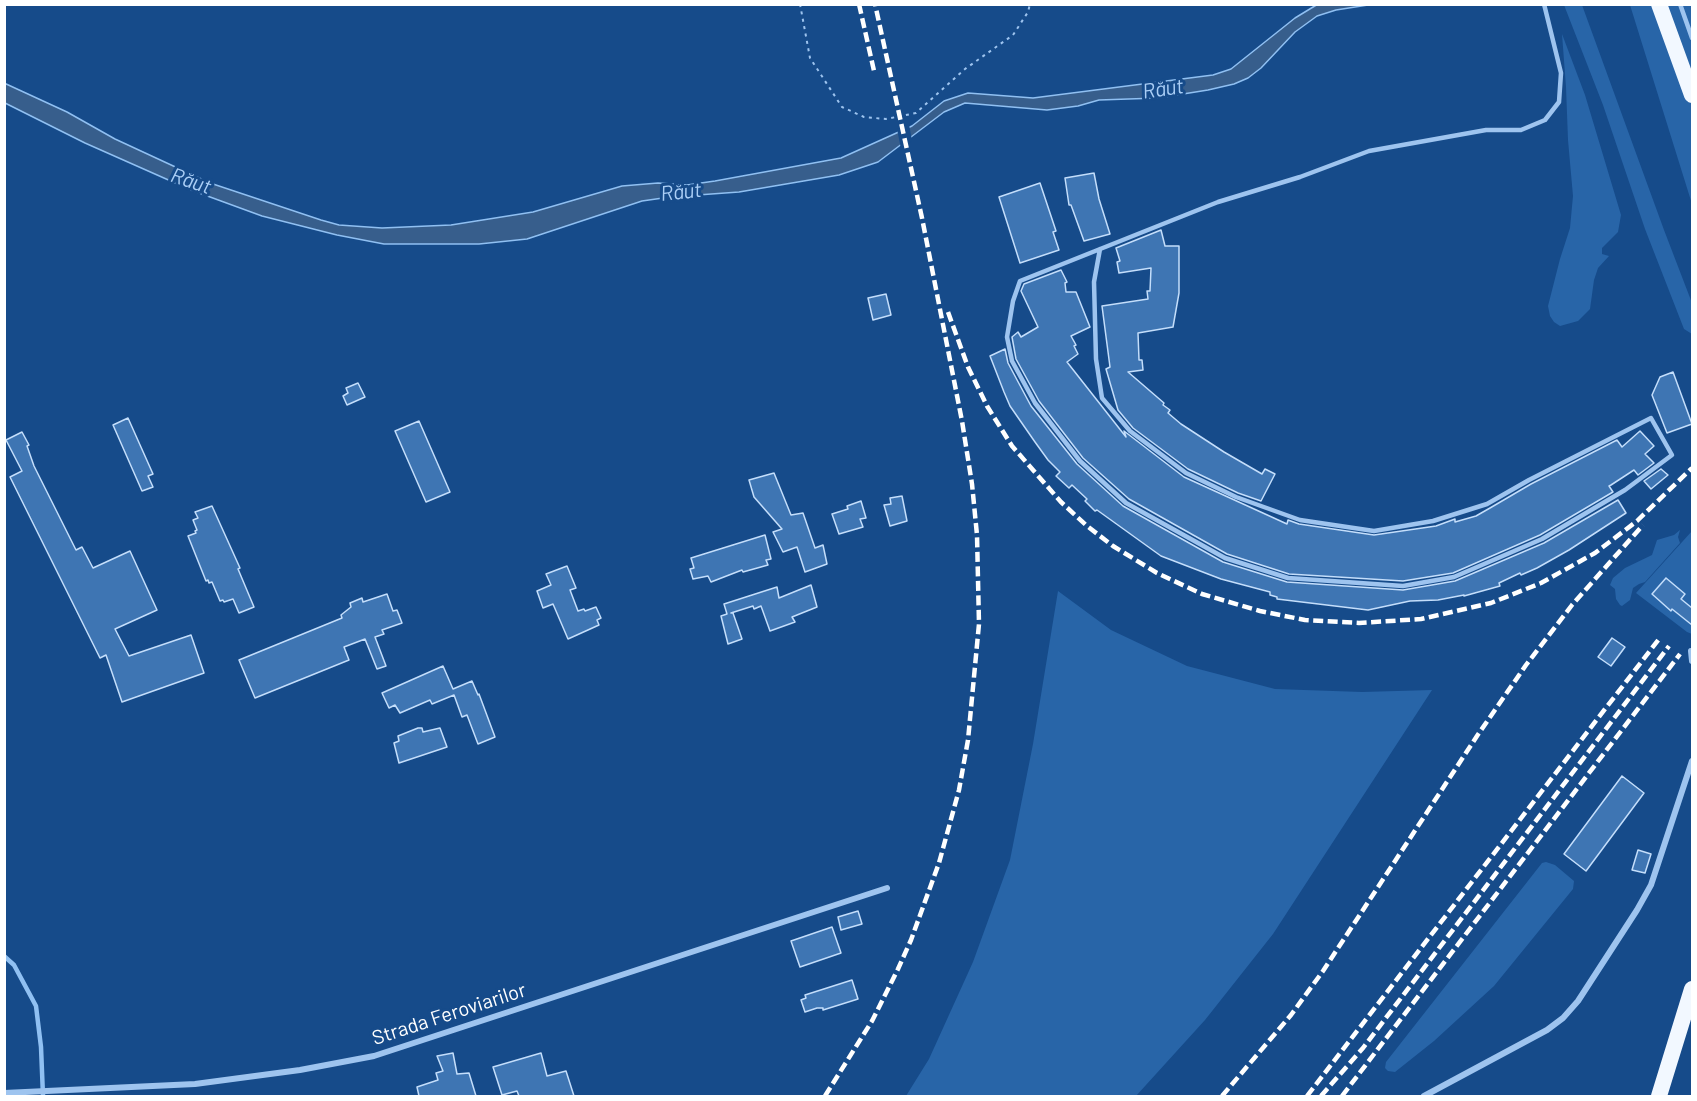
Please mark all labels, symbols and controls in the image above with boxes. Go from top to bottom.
water label: Răut [1141,74,1185,104]
water label: Răut [167,162,215,200]
water label: Răut [659,177,703,207]
street label: Strada Feroviarilor [369,978,529,1050]

